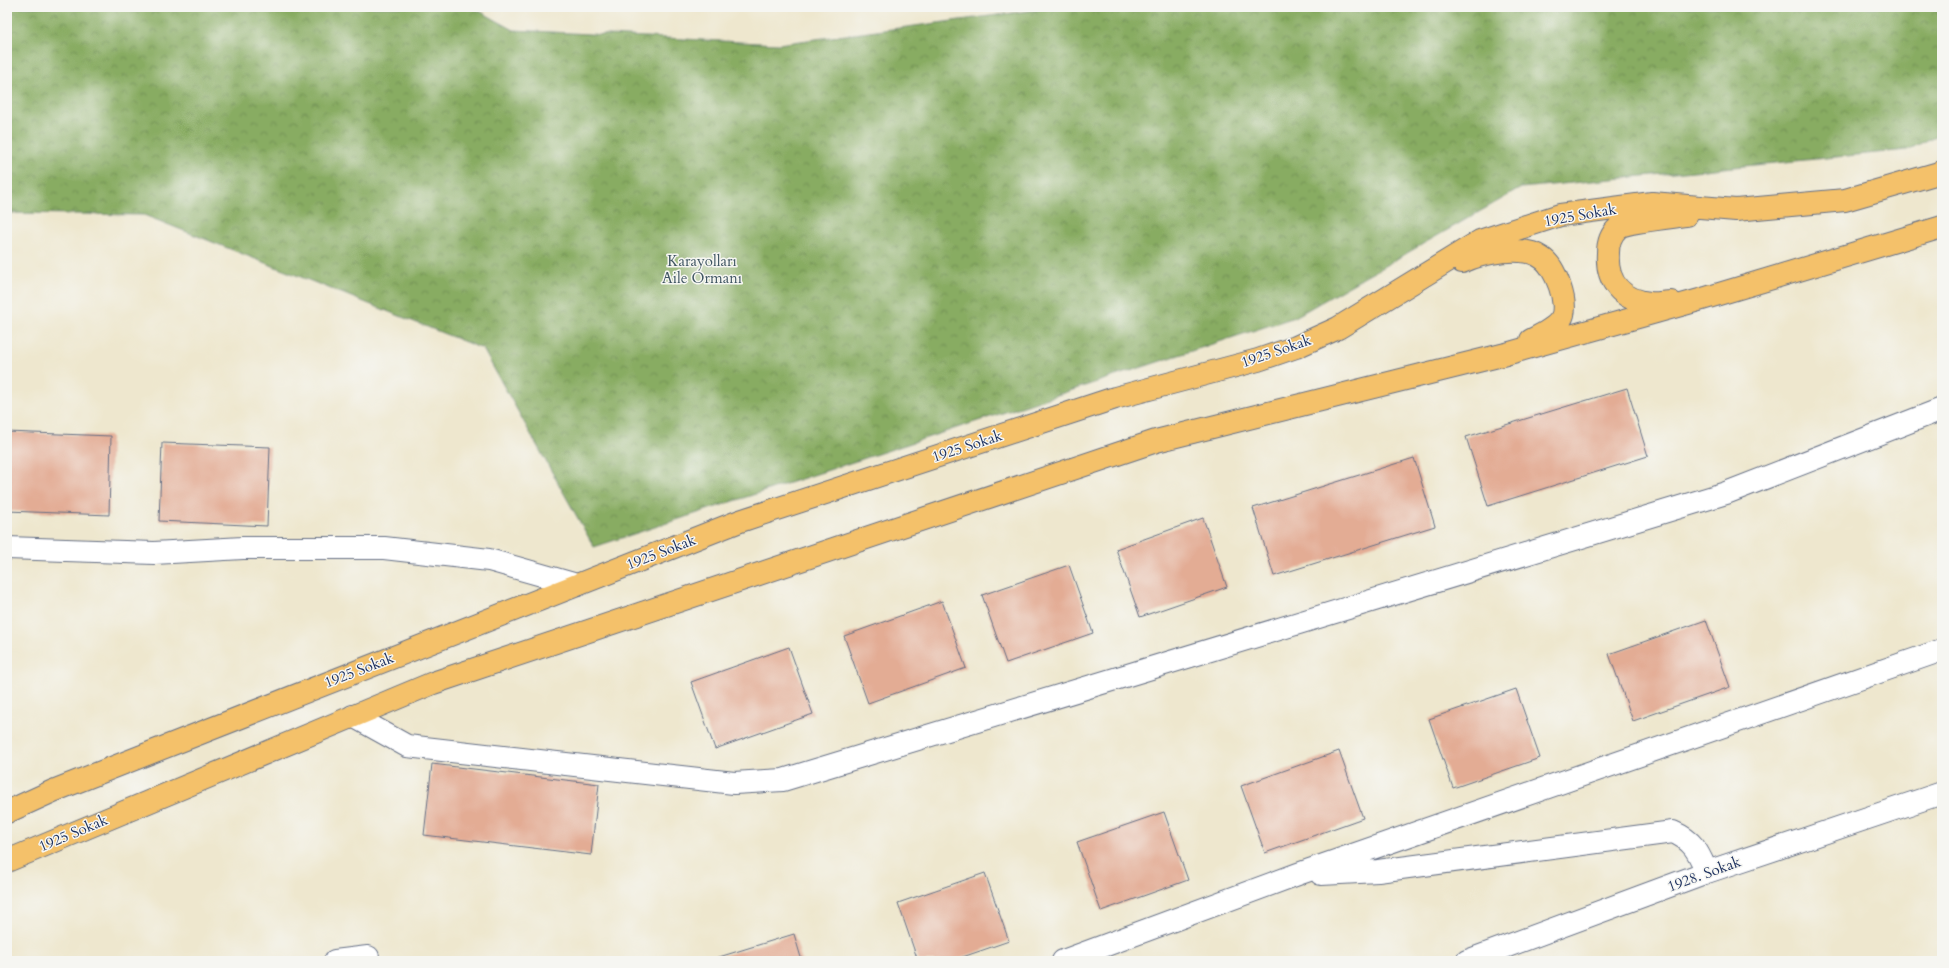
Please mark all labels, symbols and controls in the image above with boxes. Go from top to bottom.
street label: 1925 Sokak [1542,199,1618,231]
park label: Karayolları Aile Ormanı [662,251,742,288]
street label: 1925 Sokak [1238,330,1314,372]
street label: 1925 Sokak [929,425,1005,467]
street label: 1925 Sokak [623,530,699,574]
street label: 1925 Sokak [321,648,397,692]
street label: 1925 Sokak [36,810,110,856]
street label: 1928. Sokak [1665,851,1743,897]

